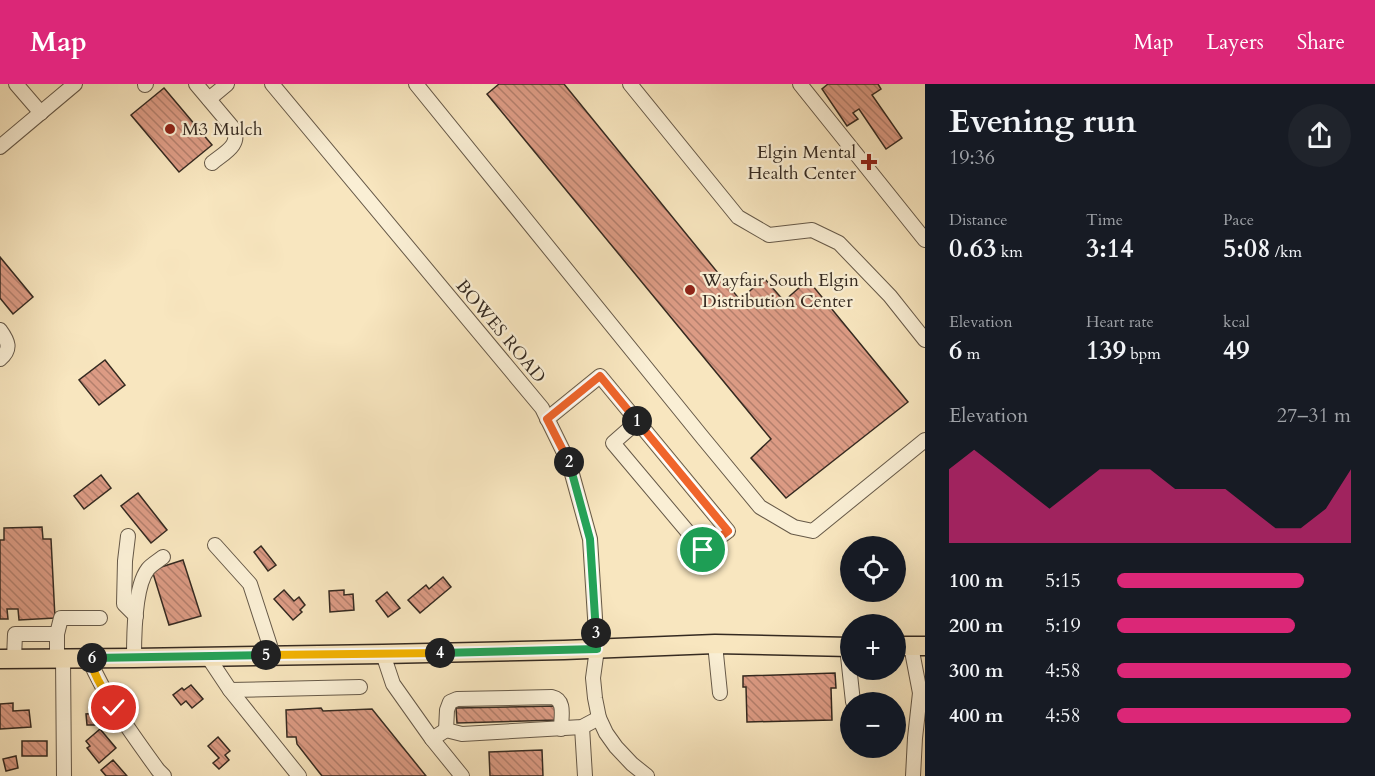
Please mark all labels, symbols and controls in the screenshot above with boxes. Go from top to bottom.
text: Map [30,23,87,61]
text: Map [1134,28,1174,57]
text: Layers [1207,28,1264,57]
text: Share [1297,28,1345,57]
text: Evening run [949,99,1137,144]
button: share [1288,104,1351,167]
place label: M3 Mulch [182,117,263,142]
marker: M3 Mulch [163,122,177,136]
place label: Elgin Mental Health Center [747,140,856,186]
text: 19:36 [949,144,995,171]
marker: Elgin Mental Health Center [860,153,878,171]
text: Distance [949,209,1007,231]
text: Time [1086,209,1123,231]
text: Pace [1223,209,1254,231]
text: 0.63 [949,231,997,266]
text: 3:14 [1086,231,1134,266]
text: 5:08 [1223,231,1271,266]
text: km [997,241,1023,263]
text: /km [1271,241,1302,263]
place label: Wayfair South Elgin Distribution Center [701,268,860,314]
street label: BOWES ROAD [450,274,551,388]
marker: Wayfair South Elgin Distribution Center [683,283,697,297]
text: Elevation [949,311,1013,333]
text: Heart rate [1086,311,1154,333]
text: kcal [1223,311,1250,333]
text: 6 [949,333,962,368]
text: 139 [1086,333,1126,368]
text: 49 [1223,333,1250,368]
text: m [962,343,980,365]
text: bpm [1126,343,1161,365]
text: Elevation [949,402,1028,429]
text: 27–31 m [1277,402,1351,429]
pin: 1 [622,406,652,436]
text: 1 [633,410,641,432]
pin: 2 [554,447,584,477]
text: 2 [565,451,573,473]
pin [677,524,728,575]
icon: arrive [686,533,719,566]
map controls [840,536,906,758]
button: locate [840,536,906,602]
text: 100 m [949,567,1004,594]
text: 5:15 [1045,567,1081,594]
text: 200 m [949,612,1004,639]
text: 5:19 [1045,612,1081,639]
button: + [840,614,906,680]
pin: 3 [581,618,611,648]
text: 3 [592,622,600,644]
pin: 4 [425,638,455,668]
pin: 5 [251,640,281,670]
text: 4 [436,642,444,664]
pin: 6 [77,643,107,673]
text: 5 [262,644,270,666]
text: 6 [88,647,96,669]
text: 300 m [949,657,1004,684]
text: 4:58 [1045,657,1081,684]
pin [88,682,139,733]
icon: check [97,691,130,724]
button: − [840,692,906,758]
text: 400 m [949,702,1004,729]
text: 4:58 [1045,702,1081,729]

